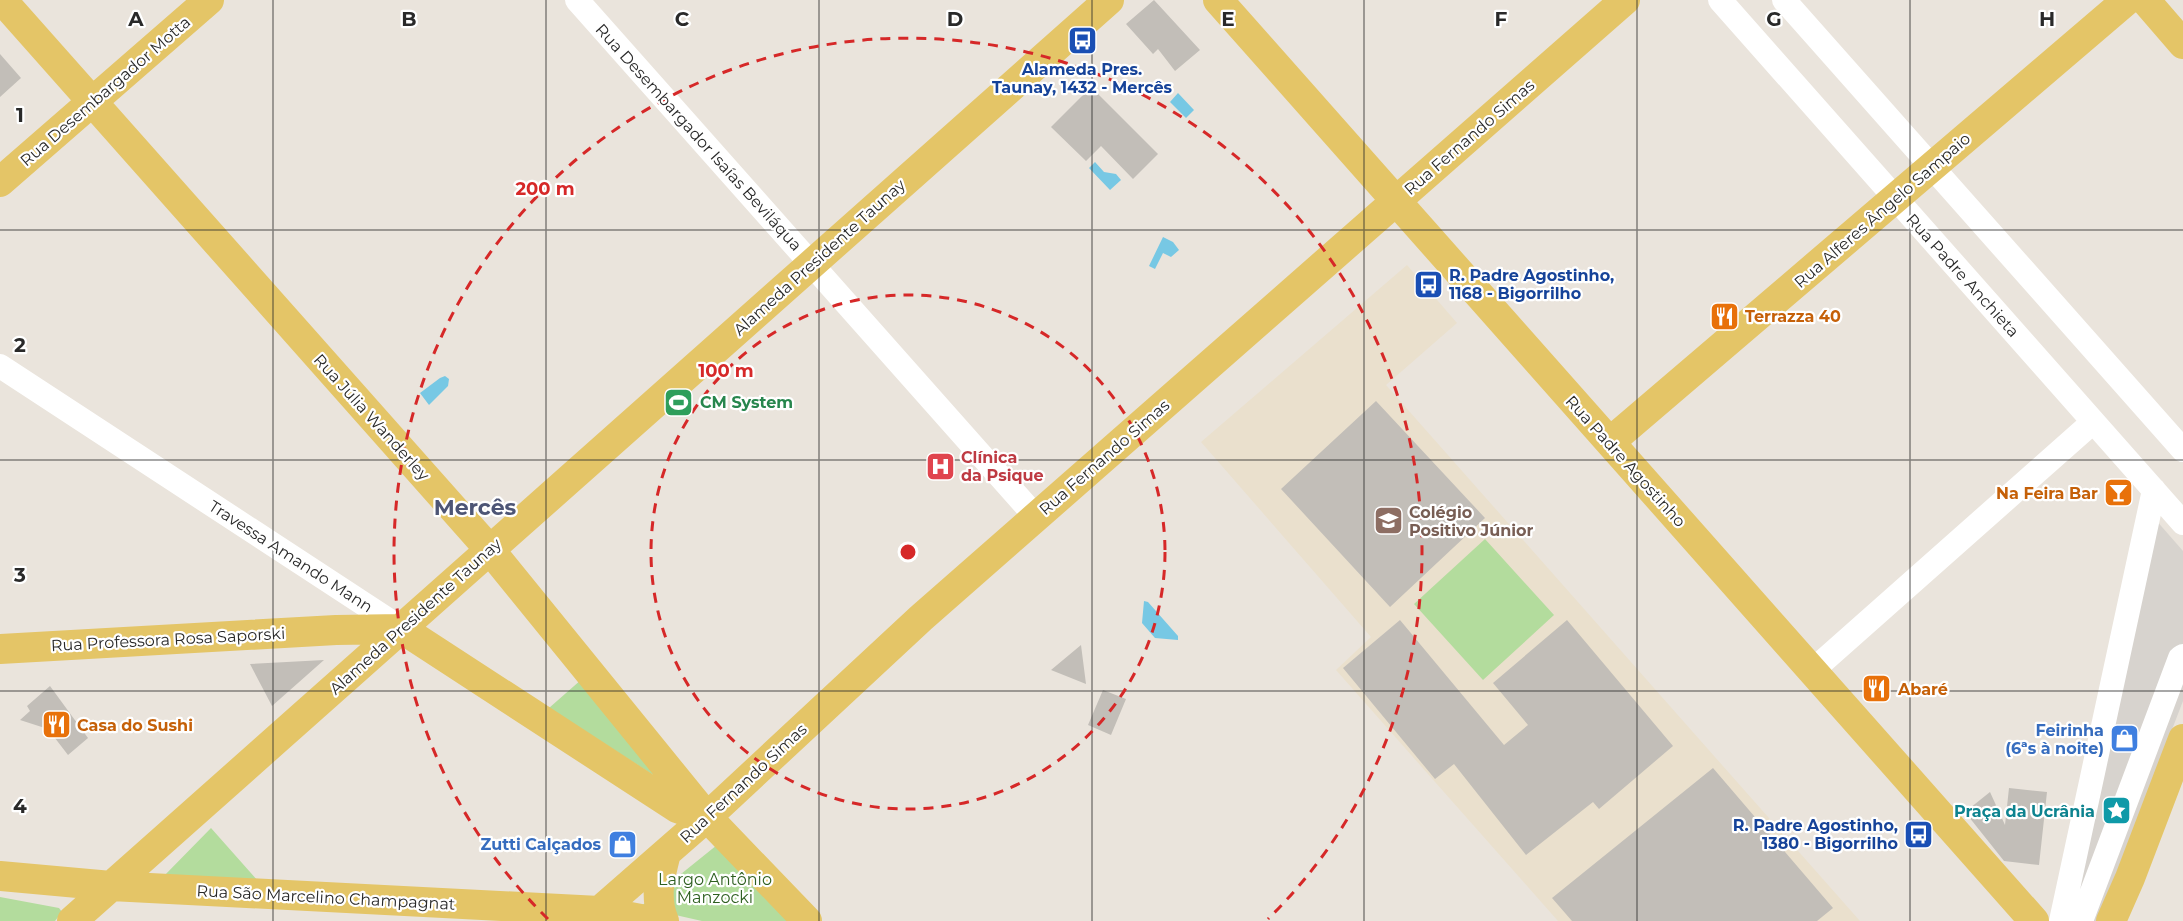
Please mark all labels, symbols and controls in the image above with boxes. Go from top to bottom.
text: A [127,7,144,31]
text: B [401,7,417,31]
text: C [675,7,690,31]
text: D [947,7,963,31]
text: E [1221,7,1235,31]
text: F [1495,7,1508,31]
text: G [1766,7,1782,31]
text: H [2039,7,2055,31]
street label: Rua Desembargador Motta [17,12,194,170]
street label: Rua Desembargador Isaías Beviláqua [592,20,806,255]
bus stop icon: Alameda Pres. Taunay, 1432 - Mercês [1066,25,1098,57]
place label: Alameda Pres. Taunay, 1432 - Mercês [992,60,1173,97]
street label: Rua Fernando Simas [1400,76,1538,199]
text: 1 [16,103,24,127]
street label: Rua Alferes Ângelo Sampaio [1791,129,1974,292]
street label: Alameda Presidente Taunay [730,175,909,339]
text: 200 m [515,178,575,200]
street label: Rua Padre Anchieta [1902,210,2023,341]
place label: R. Padre Agostinho, 1168 - Bigorrilho [1449,266,1614,303]
bus stop icon: R. Padre Agostinho, 1168 - Bigorrilho [1412,268,1444,300]
restaurant icon: Terrazza 40 [1708,300,1740,332]
place label: Terrazza 40 [1745,307,1841,326]
text: 2 [14,333,26,357]
street label: Rua Júlia Wanderley [310,350,434,485]
text: 100 m [698,360,754,382]
sports icon: CM System [663,386,695,418]
street label: Rua Padre Agostinho [1562,392,1690,531]
place label: CM System [700,393,793,412]
street label: Rua Fernando Simas [1035,396,1173,519]
place label: Clínica da Psique [961,448,1044,485]
hospital icon: Clínica da Psique [924,450,956,482]
bar icon: Na Feira Bar [2103,477,2135,509]
place label: Na Feira Bar [1996,484,2098,503]
district label: Mercês [434,494,517,521]
street label: Travessa Amando Mann [205,496,376,617]
place label: Colégio Positivo Júnior [1409,503,1534,540]
school or university icon: Colégio Positivo Júnior [1372,505,1404,537]
street label: Alameda Presidente Taunay [326,534,505,698]
centre of rings [898,542,918,562]
text: 3 [13,563,26,587]
street label: Rua Professora Rosa Saporski [50,624,286,655]
restaurant icon: Abaré [1861,673,1893,705]
place label: Abaré [1897,680,1948,699]
restaurant icon: Casa do Sushi [40,709,72,741]
place label: Casa do Sushi [77,716,193,735]
street label: Rua Fernando Simas [676,720,811,847]
place label: Feirinha (6ªs à noite) [2005,721,2104,758]
shop icon: Feirinha (6ªs à noite) [2109,723,2141,755]
text: 4 [13,794,27,818]
place icon: Praça da Ucrânia [2100,795,2132,827]
place label: Praça da Ucrânia [1954,802,2095,822]
place label: R. Padre Agostinho, 1380 - Bigorrilho [1733,816,1898,853]
bus stop icon: R. Padre Agostinho, 1380 - Bigorrilho [1903,818,1935,850]
shop icon: Zutti Calçados [606,828,638,860]
place label: Zutti Calçados [481,835,601,855]
park label: Largo Antônio Manzocki [658,870,772,907]
street label: Rua São Marcelino Champagnat [196,881,456,914]

